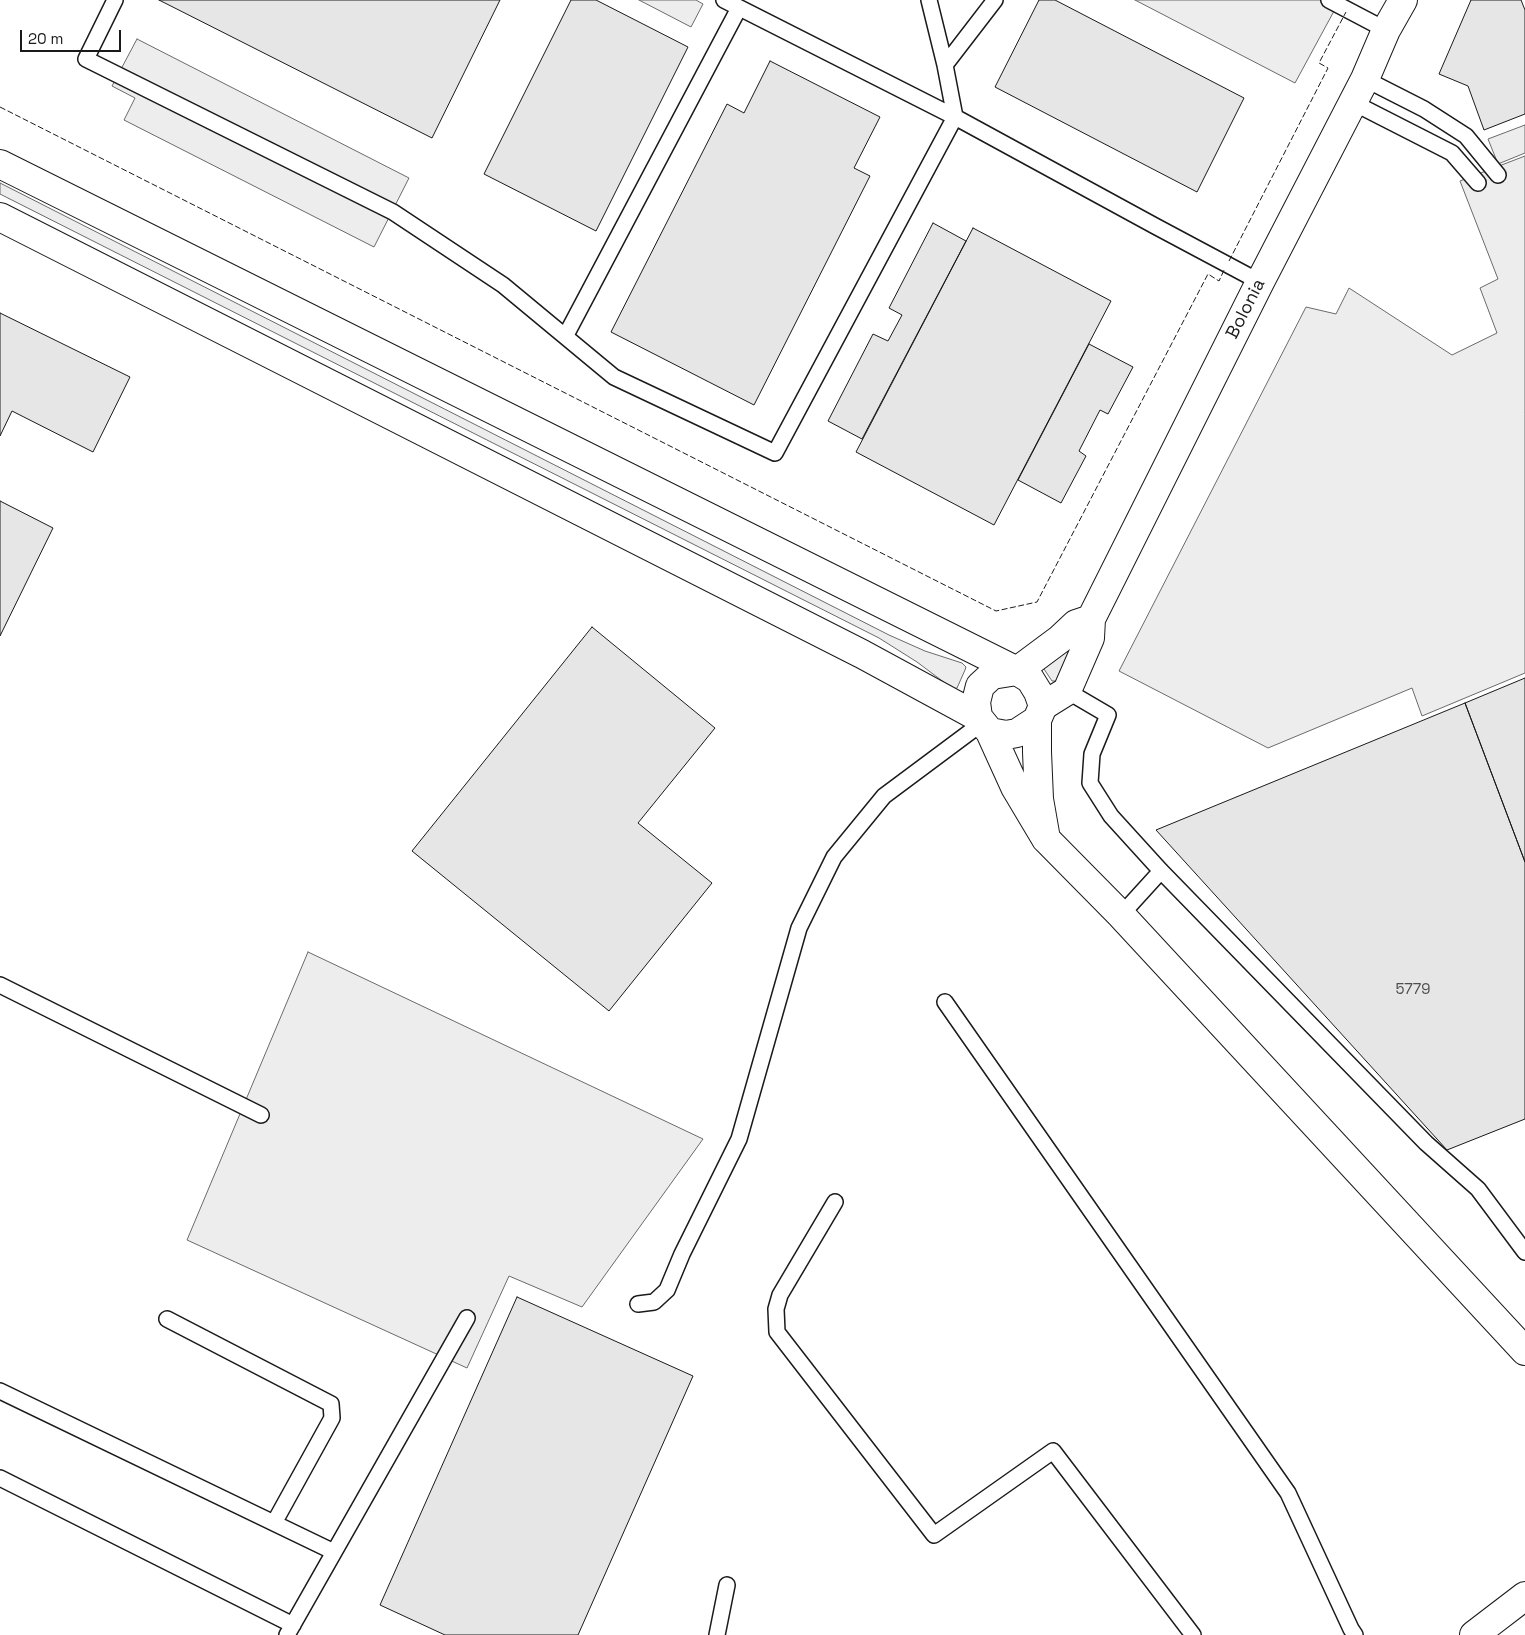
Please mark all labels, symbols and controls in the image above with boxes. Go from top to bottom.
scale bar [22,20,124,52]
text: 20 m [28,29,63,48]
street label: Bolonia [1222,275,1270,343]
house number: 5779 [1396,981,1430,999]

